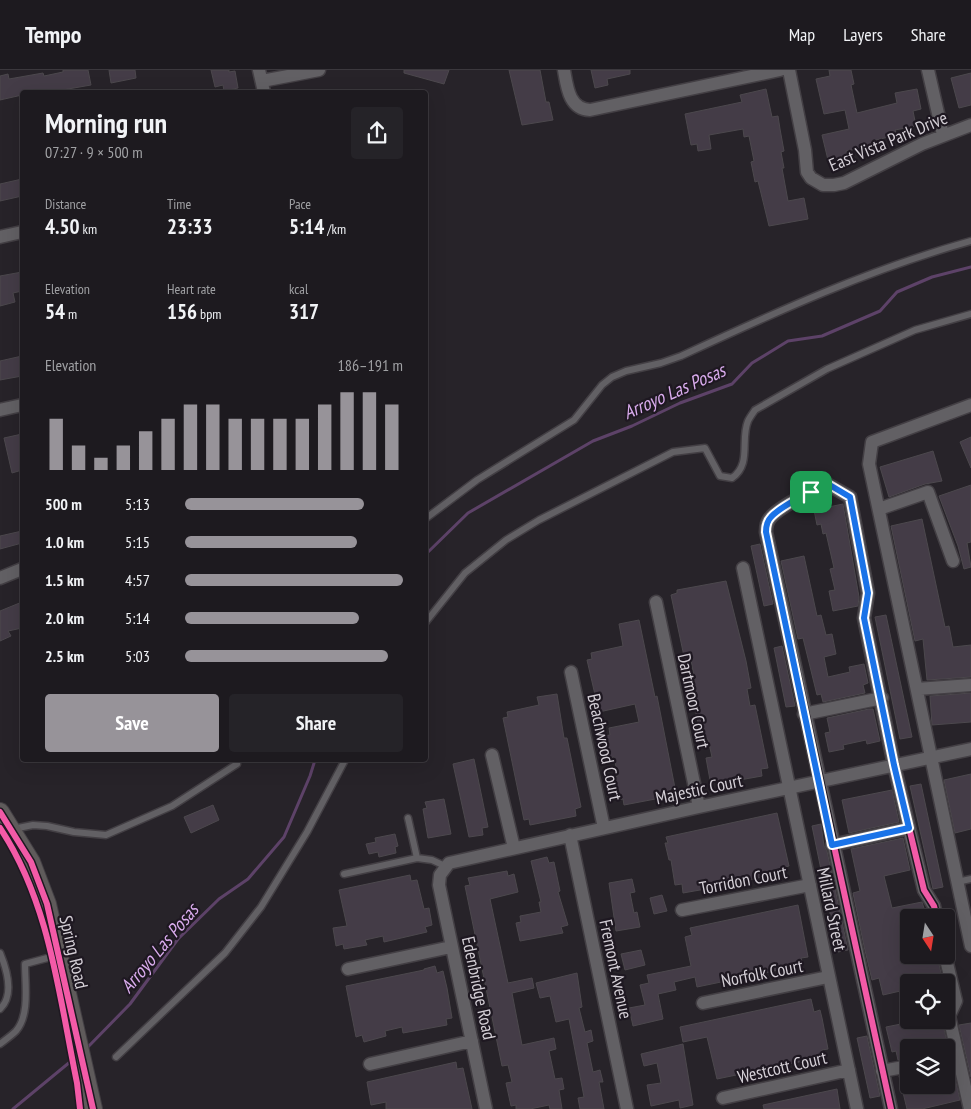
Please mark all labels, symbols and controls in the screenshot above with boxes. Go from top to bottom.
text: Tempo [25,19,81,50]
text: Map [789,23,815,46]
text: Layers [843,23,883,46]
text: Share [911,23,946,46]
text: Morning run [45,104,167,141]
street label: East Vista Park Drive [825,106,951,176]
button: share [351,107,403,159]
text: 07:27 · 9 × 500 m [45,142,143,162]
text: Distance [45,195,86,213]
text: Time [167,195,191,213]
text: Pace [289,195,311,213]
text: 4.50 [45,213,80,240]
text: 23:33 [167,213,212,240]
text: 5:14 [289,213,324,240]
text: km [80,220,97,238]
text: /km [324,220,346,238]
text: Elevation [45,280,90,298]
text: Heart rate [167,280,216,298]
text: kcal [289,280,308,298]
text: 54 [45,298,65,325]
text: 156 [167,298,197,325]
text: 317 [289,298,319,325]
text: m [65,305,77,323]
text: bpm [197,305,221,323]
text: Elevation [45,355,96,375]
text: 186–191 m [338,355,403,375]
water label: Arroyo Las Posas [619,357,730,424]
pin [790,471,832,513]
icon: arrive [797,478,825,506]
text: 500 m [45,494,82,514]
text: 5:13 [125,494,150,514]
text: 1.0 km [45,532,84,552]
text: 5:15 [125,532,150,552]
text: 1.5 km [45,570,84,590]
text: 4:57 [125,570,150,590]
text: 2.0 km [45,608,84,628]
text: 5:14 [125,608,150,628]
text: 2.5 km [45,646,84,666]
text: 5:03 [125,646,150,666]
street label: Dartmoor Court [673,651,715,751]
street label: Beachwood Court [582,691,628,803]
button: Save [45,694,219,752]
button: Share [229,694,403,752]
street label: Majestic Court [653,769,745,809]
street label: Torridon Court [697,860,789,900]
street label: Millard Street [812,865,852,953]
water label: Arroyo Las Posas [115,897,204,998]
north arrow [900,909,955,964]
map controls [900,909,955,1094]
street label: Spring Road [54,913,94,991]
street label: Fremont Avenue [594,917,638,1021]
street label: Edenbridge Road [457,934,501,1042]
street label: Norfolk Court [719,954,805,992]
button: locate [900,974,955,1029]
button: layers [900,1039,955,1094]
street label: Westcott Court [735,1046,829,1088]

